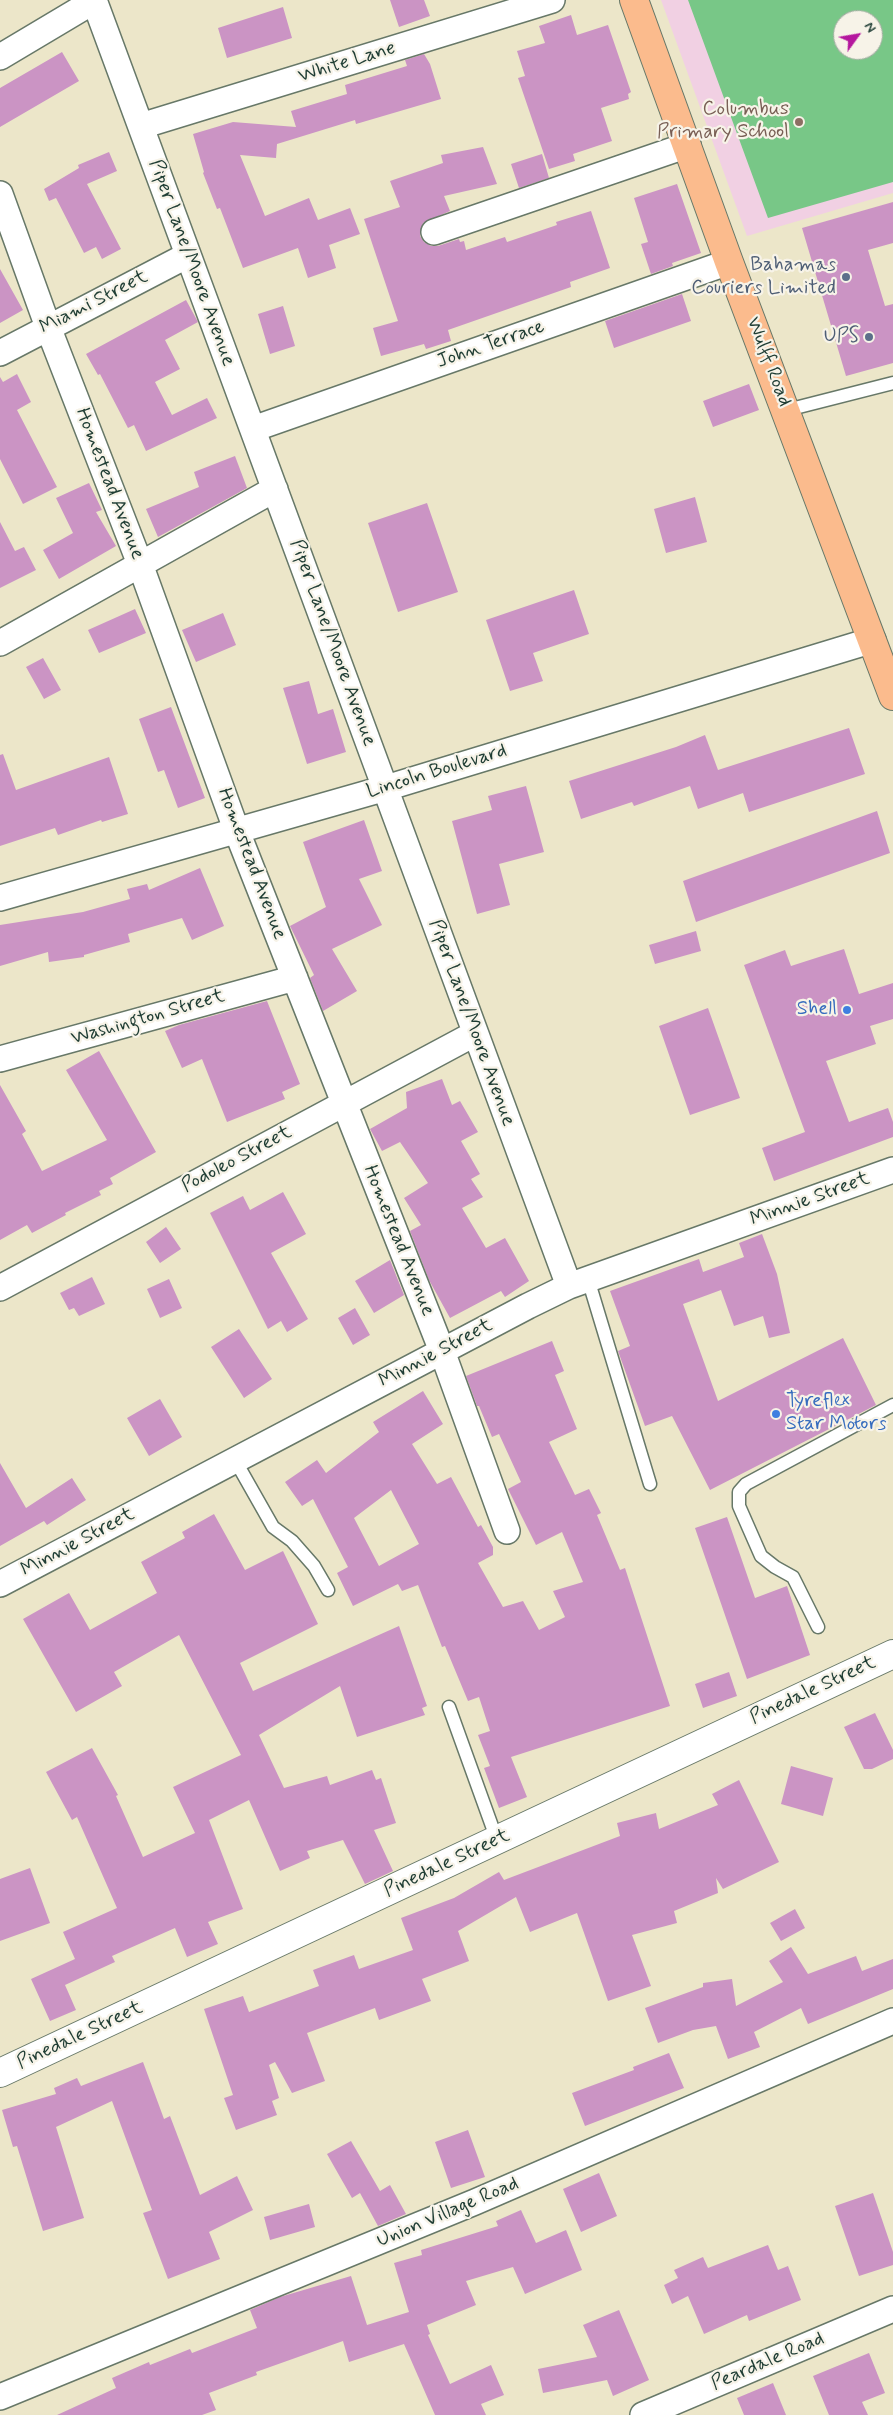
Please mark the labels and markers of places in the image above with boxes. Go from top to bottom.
place label: Columbus Primary School [657,98,789,145]
marker: Columbus Primary School [793,116,805,128]
place label: Bahamas Couriers Limited [691,254,836,301]
marker: Bahamas Couriers Limited [840,271,852,283]
place label: UPS [824,325,859,349]
marker: UPS [863,331,875,343]
place label: Shell [797,998,837,1022]
marker: Shell [841,1004,853,1016]
place label: Tyreflex Star Motors [786,1390,887,1437]
marker: Tyreflex Star Motors [770,1408,782,1420]

